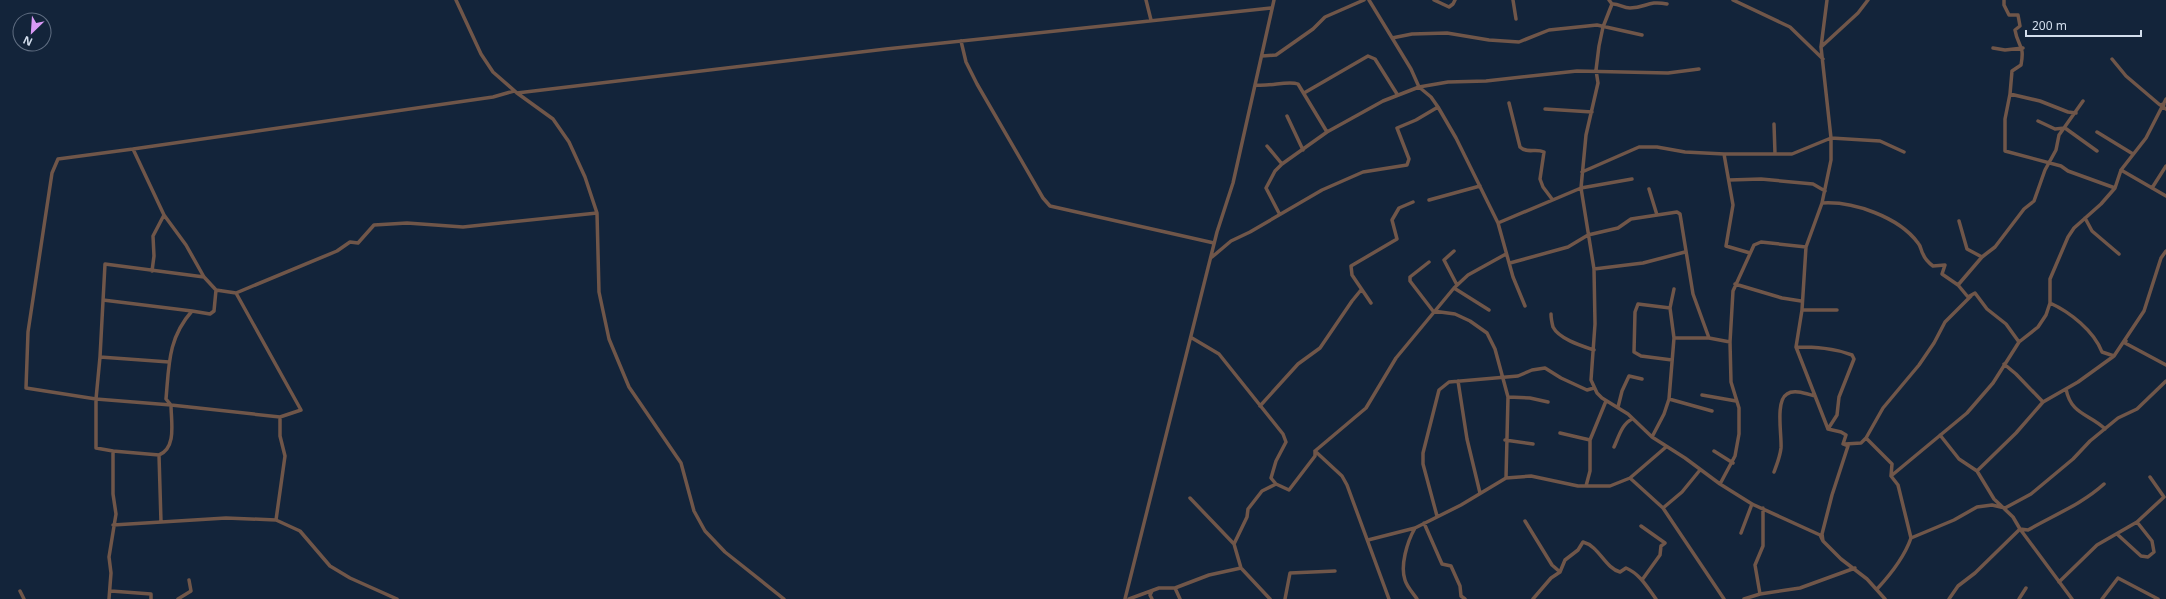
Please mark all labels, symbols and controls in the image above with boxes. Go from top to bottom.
north arrow [12,12,52,52]
scale bar [2026,12,2141,38]
text: 200 m [2032,17,2067,34]
text: N [20,33,35,50]

